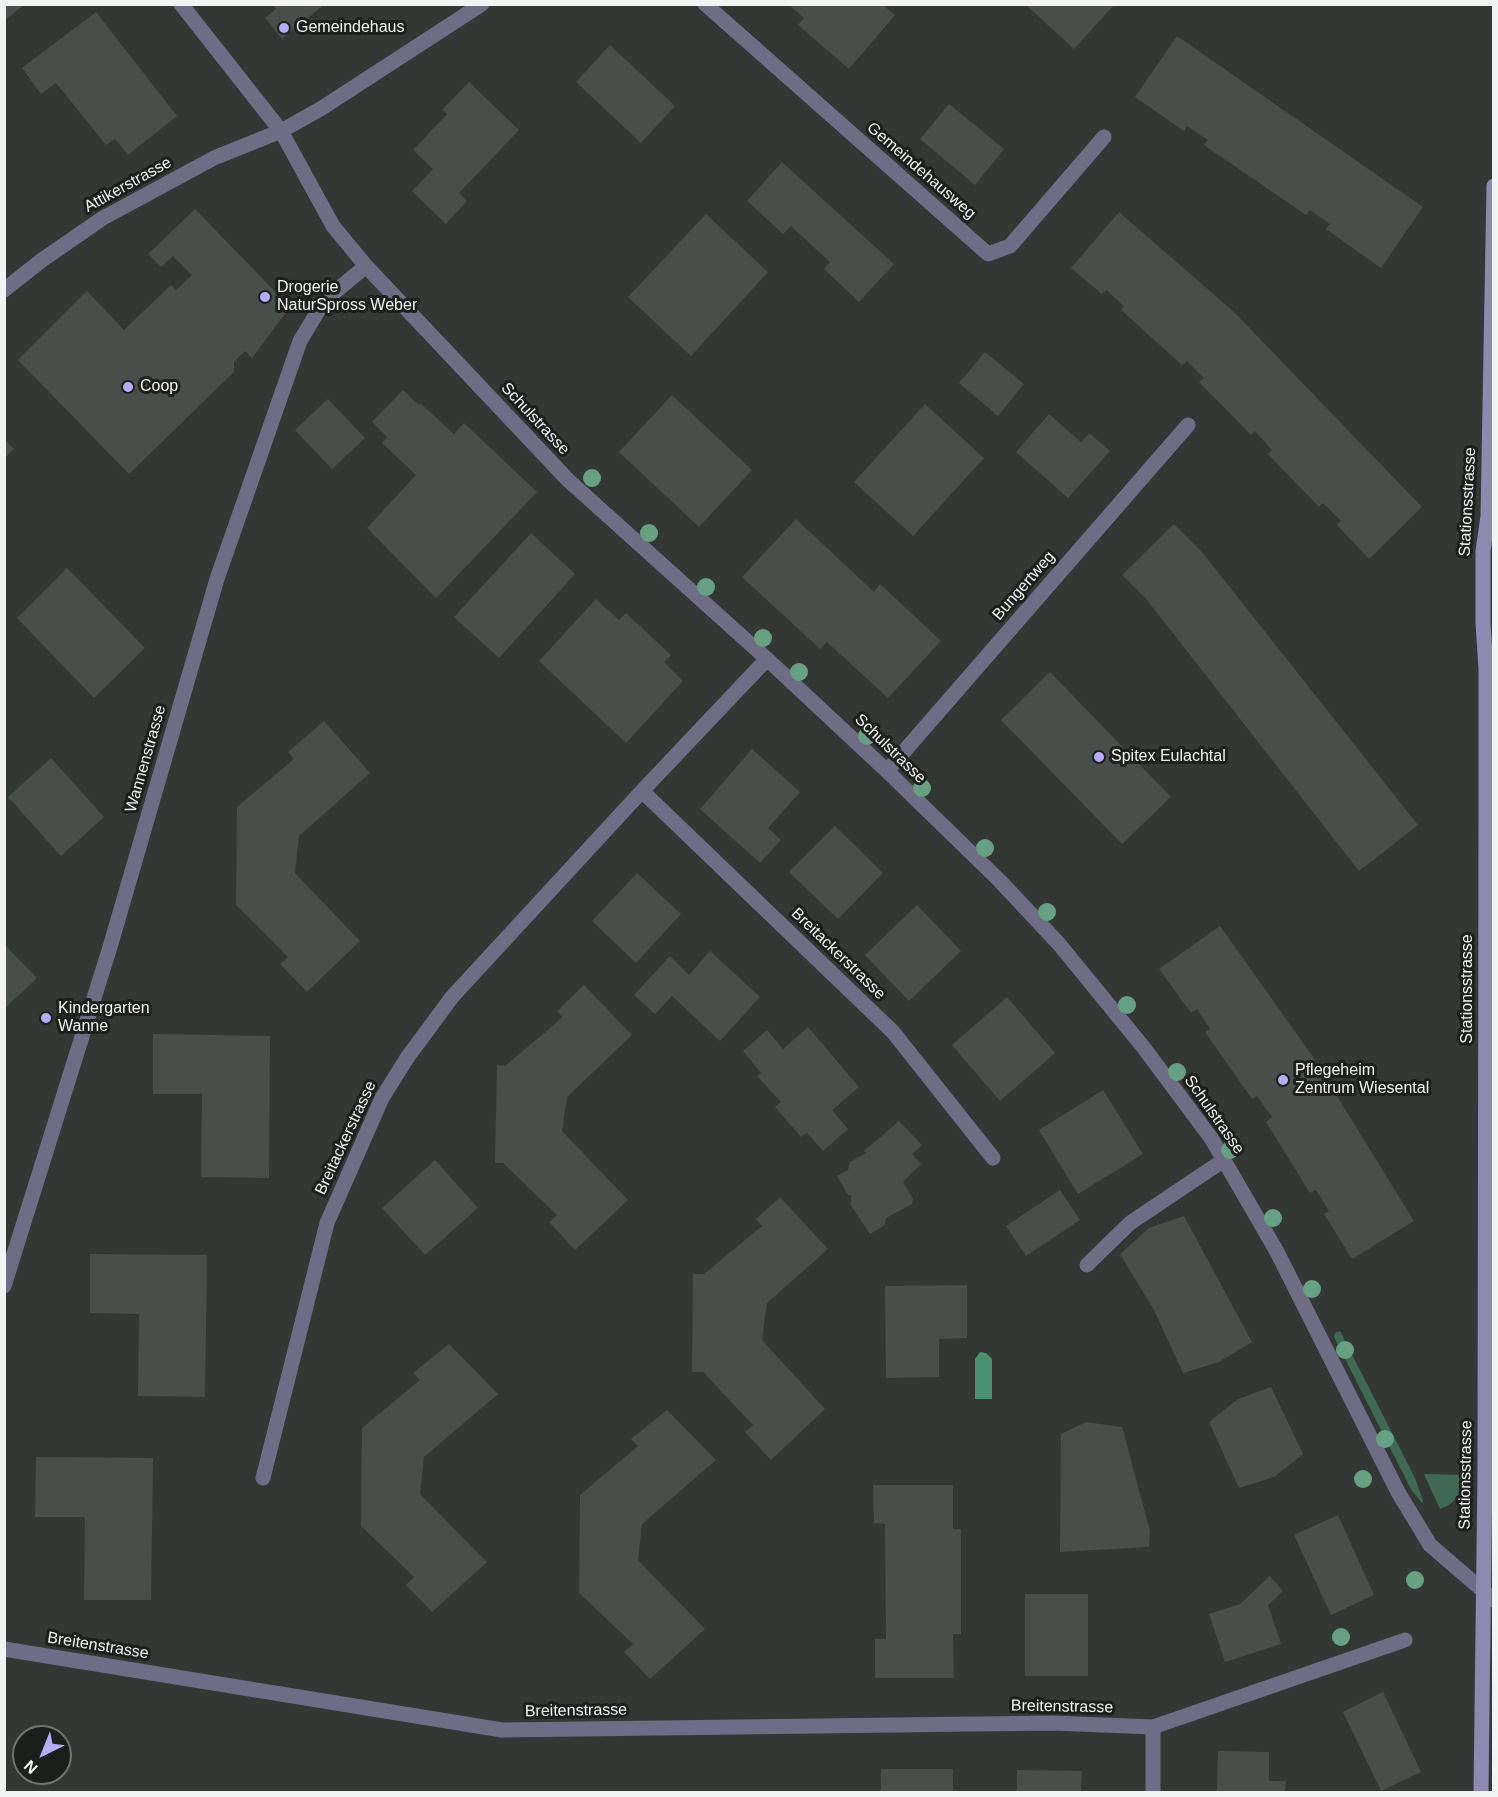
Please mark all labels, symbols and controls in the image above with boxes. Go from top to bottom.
place label: Gemeindehaus [296,18,405,38]
marker: Gemeindehaus [277,21,291,35]
street label: Gemeindehausweg [863,119,979,223]
street label: Attikerstrasse [81,153,175,217]
place label: Drogerie NaturSpross Weber [277,278,417,316]
marker: Drogerie NaturSpross Weber [258,290,272,304]
place label: Coop [140,377,178,397]
street label: Schulstrasse [497,379,573,459]
marker: Coop [121,380,135,394]
street label: Stationsstrasse [1456,447,1480,557]
street label: Bungertweg [989,547,1059,625]
street label: Wannenstrasse [122,703,170,815]
street label: Schulstrasse [850,710,930,788]
place label: Spitex Eulachtal [1111,747,1226,767]
marker: Spitex Eulachtal [1092,750,1106,764]
street label: Breitackerstrasse [787,904,889,1004]
street label: Stationsstrasse [1458,934,1478,1044]
place label: Kindergarten Wanne [58,999,150,1037]
marker: Kindergarten Wanne [39,1011,53,1025]
place label: Pflegeheim Zentrum Wiesental [1295,1061,1429,1099]
street label: Schulstrasse [1180,1072,1248,1158]
marker: Pflegeheim Zentrum Wiesental [1276,1073,1290,1087]
street label: Breitackerstrasse [311,1078,381,1198]
street label: Stationsstrasse [1455,1420,1477,1530]
street label: Breitenstrasse [46,1629,150,1663]
street label: Breitenstrasse [1011,1697,1113,1717]
street label: Breitenstrasse [525,1701,627,1721]
north arrow [12,1725,72,1785]
text: N [21,1757,41,1777]

